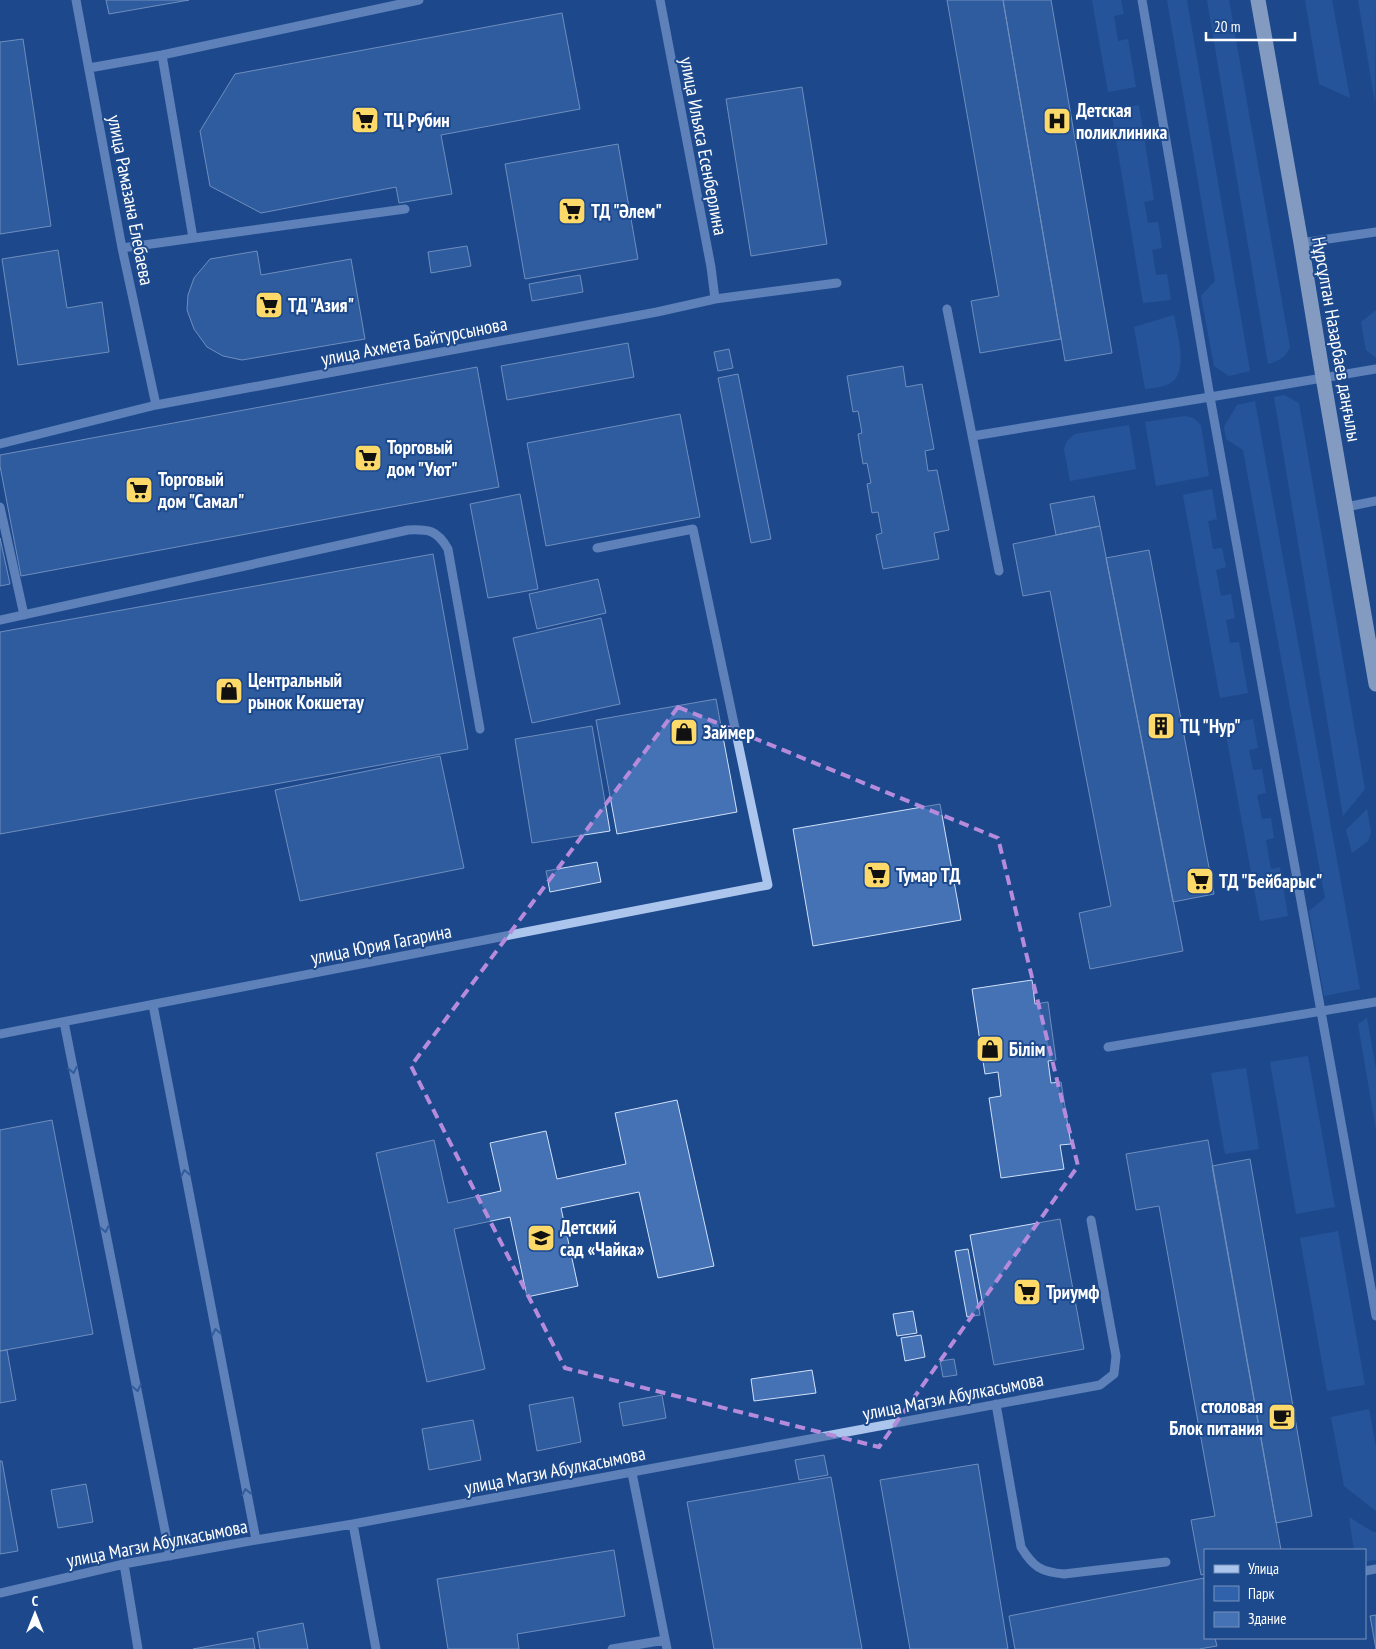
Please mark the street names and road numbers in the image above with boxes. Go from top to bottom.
street label: улица Ильяса Есенберлина [675,55,733,237]
street label: улица Рамазана Елебаева [103,113,159,287]
street label: Нұрсұлтан Назарбаев даңғылы [1307,235,1367,443]
street label: улица Ахмета Байтурсынова [319,311,509,371]
street label: улица Юрия Гагарина [309,919,453,969]
street label: улица Магзи Абулкасымова [860,1367,1046,1425]
street label: улица Магзи Абулкасымова [462,1441,648,1499]
street label: улица Магзи Абулкасымова [64,1514,250,1572]

